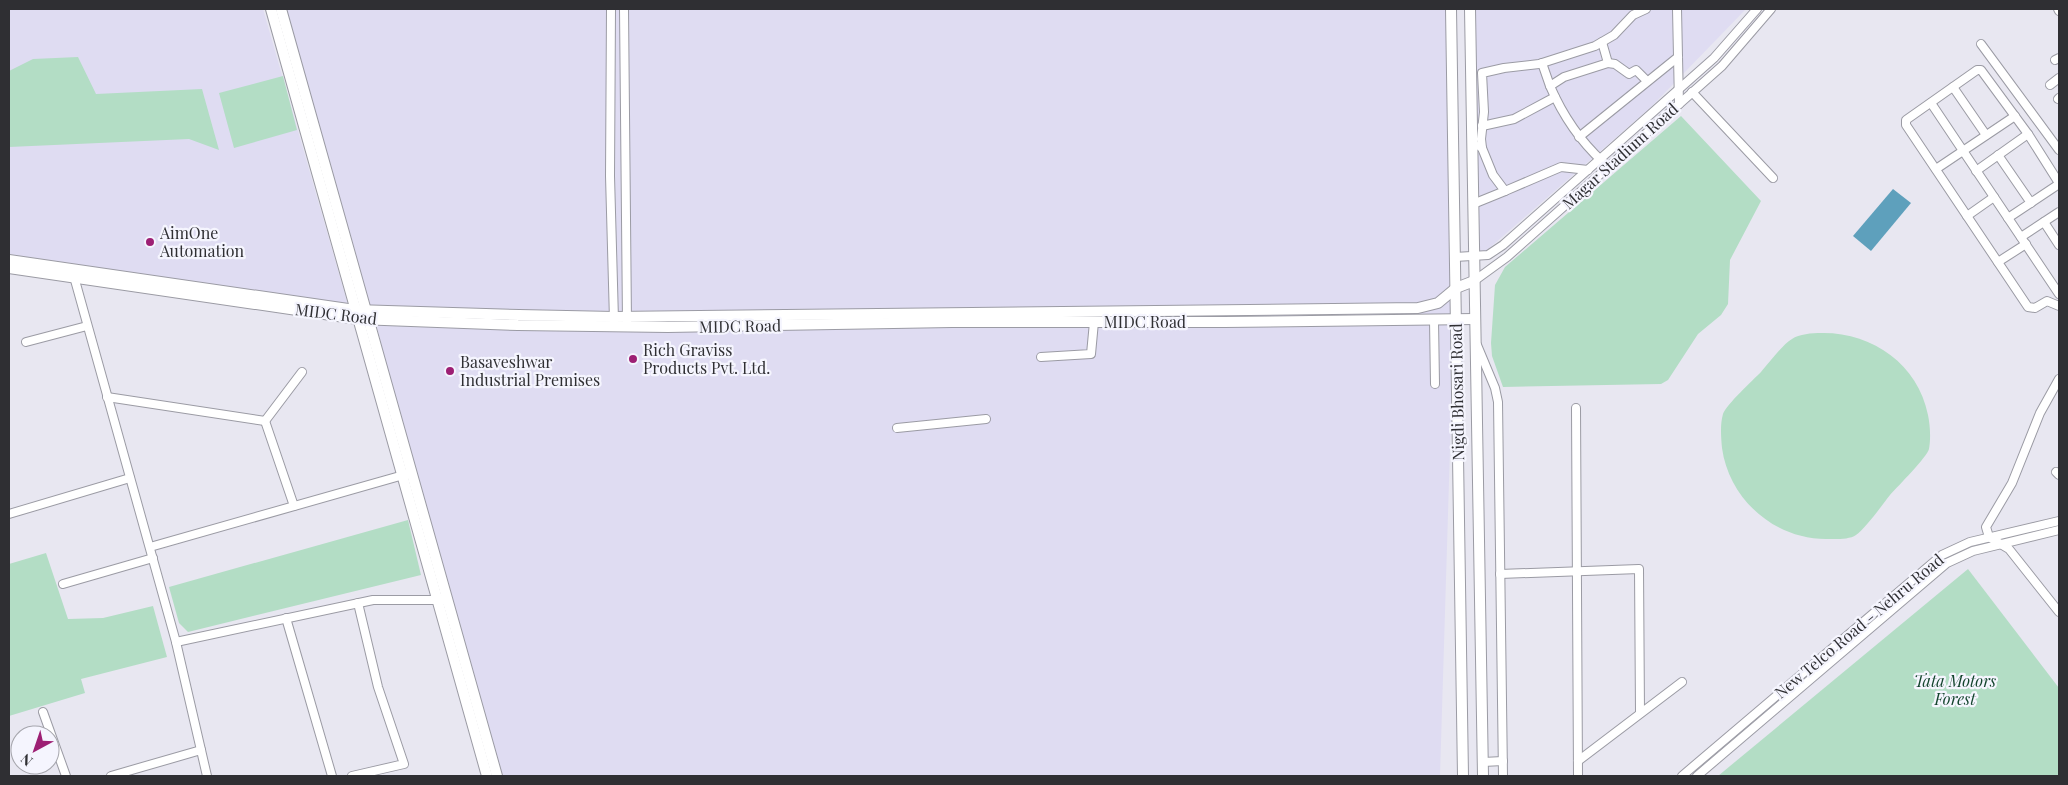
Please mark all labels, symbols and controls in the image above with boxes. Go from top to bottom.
street label: Magar Stadium Road [1557,98,1682,213]
place label: AimOne Automation [159,222,245,261]
marker: AimOne Automation [144,236,156,248]
street label: MIDC Road [294,298,378,329]
street label: MIDC Road [1104,311,1186,332]
street label: MIDC Road [699,314,781,337]
street label: Nigdi Bhosari Road [1445,323,1468,461]
place label: Rich Graviss Products Pvt. Ltd. [643,339,770,378]
place label: Basaveshwar Industrial Premises [460,351,600,390]
marker: Rich Graviss Products Pvt. Ltd. [627,353,639,365]
marker: Basaveshwar Industrial Premises [444,365,456,377]
street label: New Telco Road - Nehru Road [1770,549,1948,703]
park label: Tata Motors Forest [1914,670,1996,709]
north arrow [10,725,60,775]
text: N [16,750,36,771]

